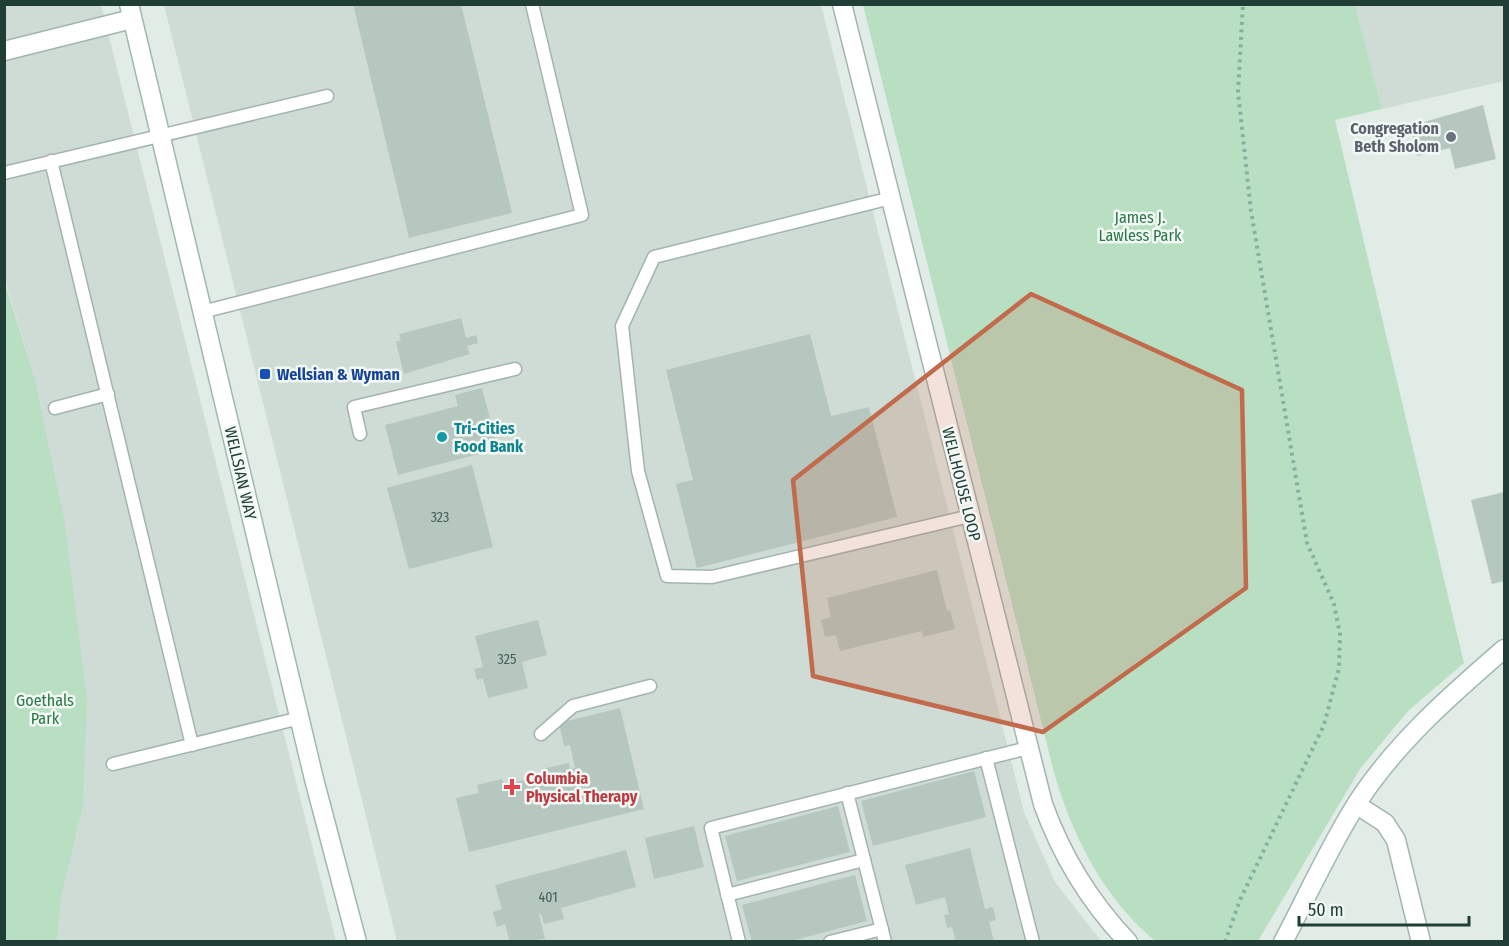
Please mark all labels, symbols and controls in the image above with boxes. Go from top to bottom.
place label: Congregation Beth Sholom [1350,119,1439,156]
marker: Congregation Beth Sholom [1444,130,1458,144]
park label: James J. Lawless Park [1099,208,1182,245]
place label: Wellsian & Wyman [277,365,400,384]
marker: Wellsian & Wyman [258,367,272,381]
place label: Tri-Cities Food Bank [454,419,524,456]
street label: WELLSIAN WAY [221,425,260,522]
street label: WELLHOUSE LOOP [938,425,985,543]
marker: Tri-Cities Food Bank [435,430,449,444]
house number: 323 [431,509,449,526]
house number: 325 [498,651,516,668]
park label: Goethals Park [16,691,74,728]
place label: Columbia Physical Therapy [526,769,638,806]
marker: Columbia Physical Therapy [503,778,521,796]
house number: 401 [538,889,558,906]
scale bar [1299,889,1468,927]
text: 50 m [1308,899,1344,921]

